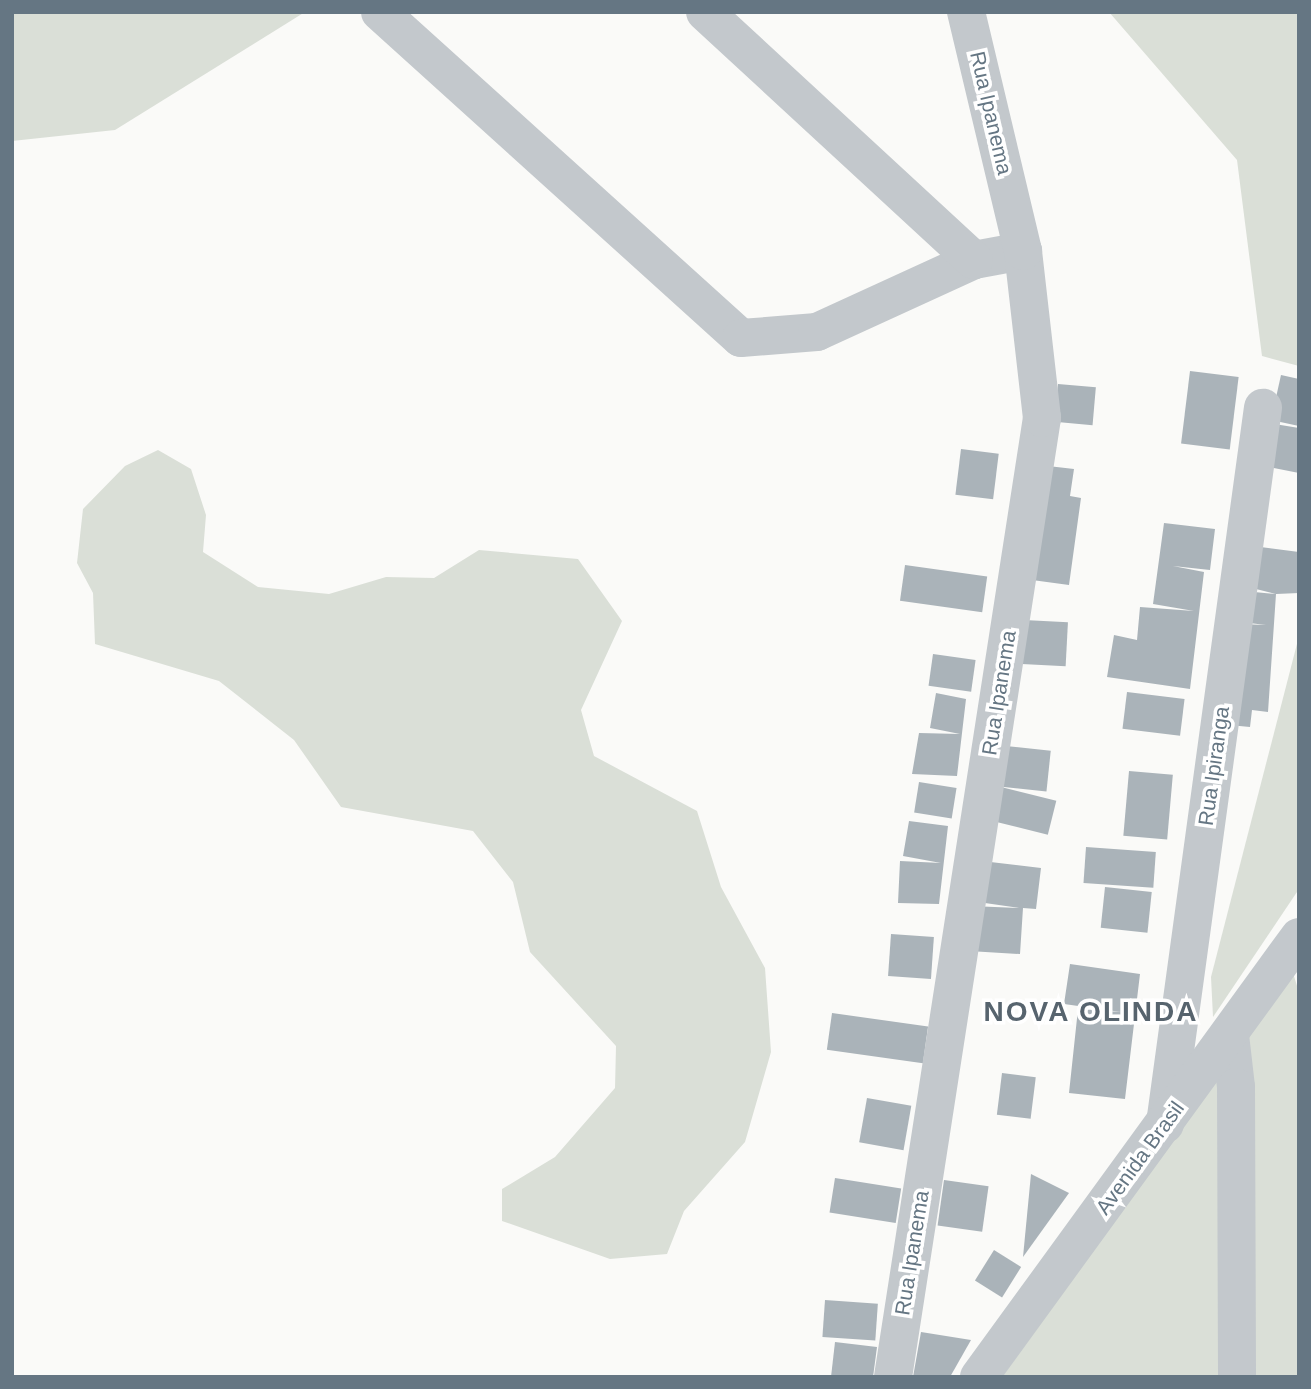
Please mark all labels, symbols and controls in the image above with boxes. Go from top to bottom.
street label: Rua Ipanema [965,49,1017,177]
street label: Rua Ipanema [977,629,1021,757]
street label: Rua Ipiranga [1193,705,1235,827]
district label: NOVA OLINDA [984,995,1198,1029]
street label: Avenida Brasil [1090,1096,1190,1220]
street label: Rua Ipanema [890,1189,934,1317]

